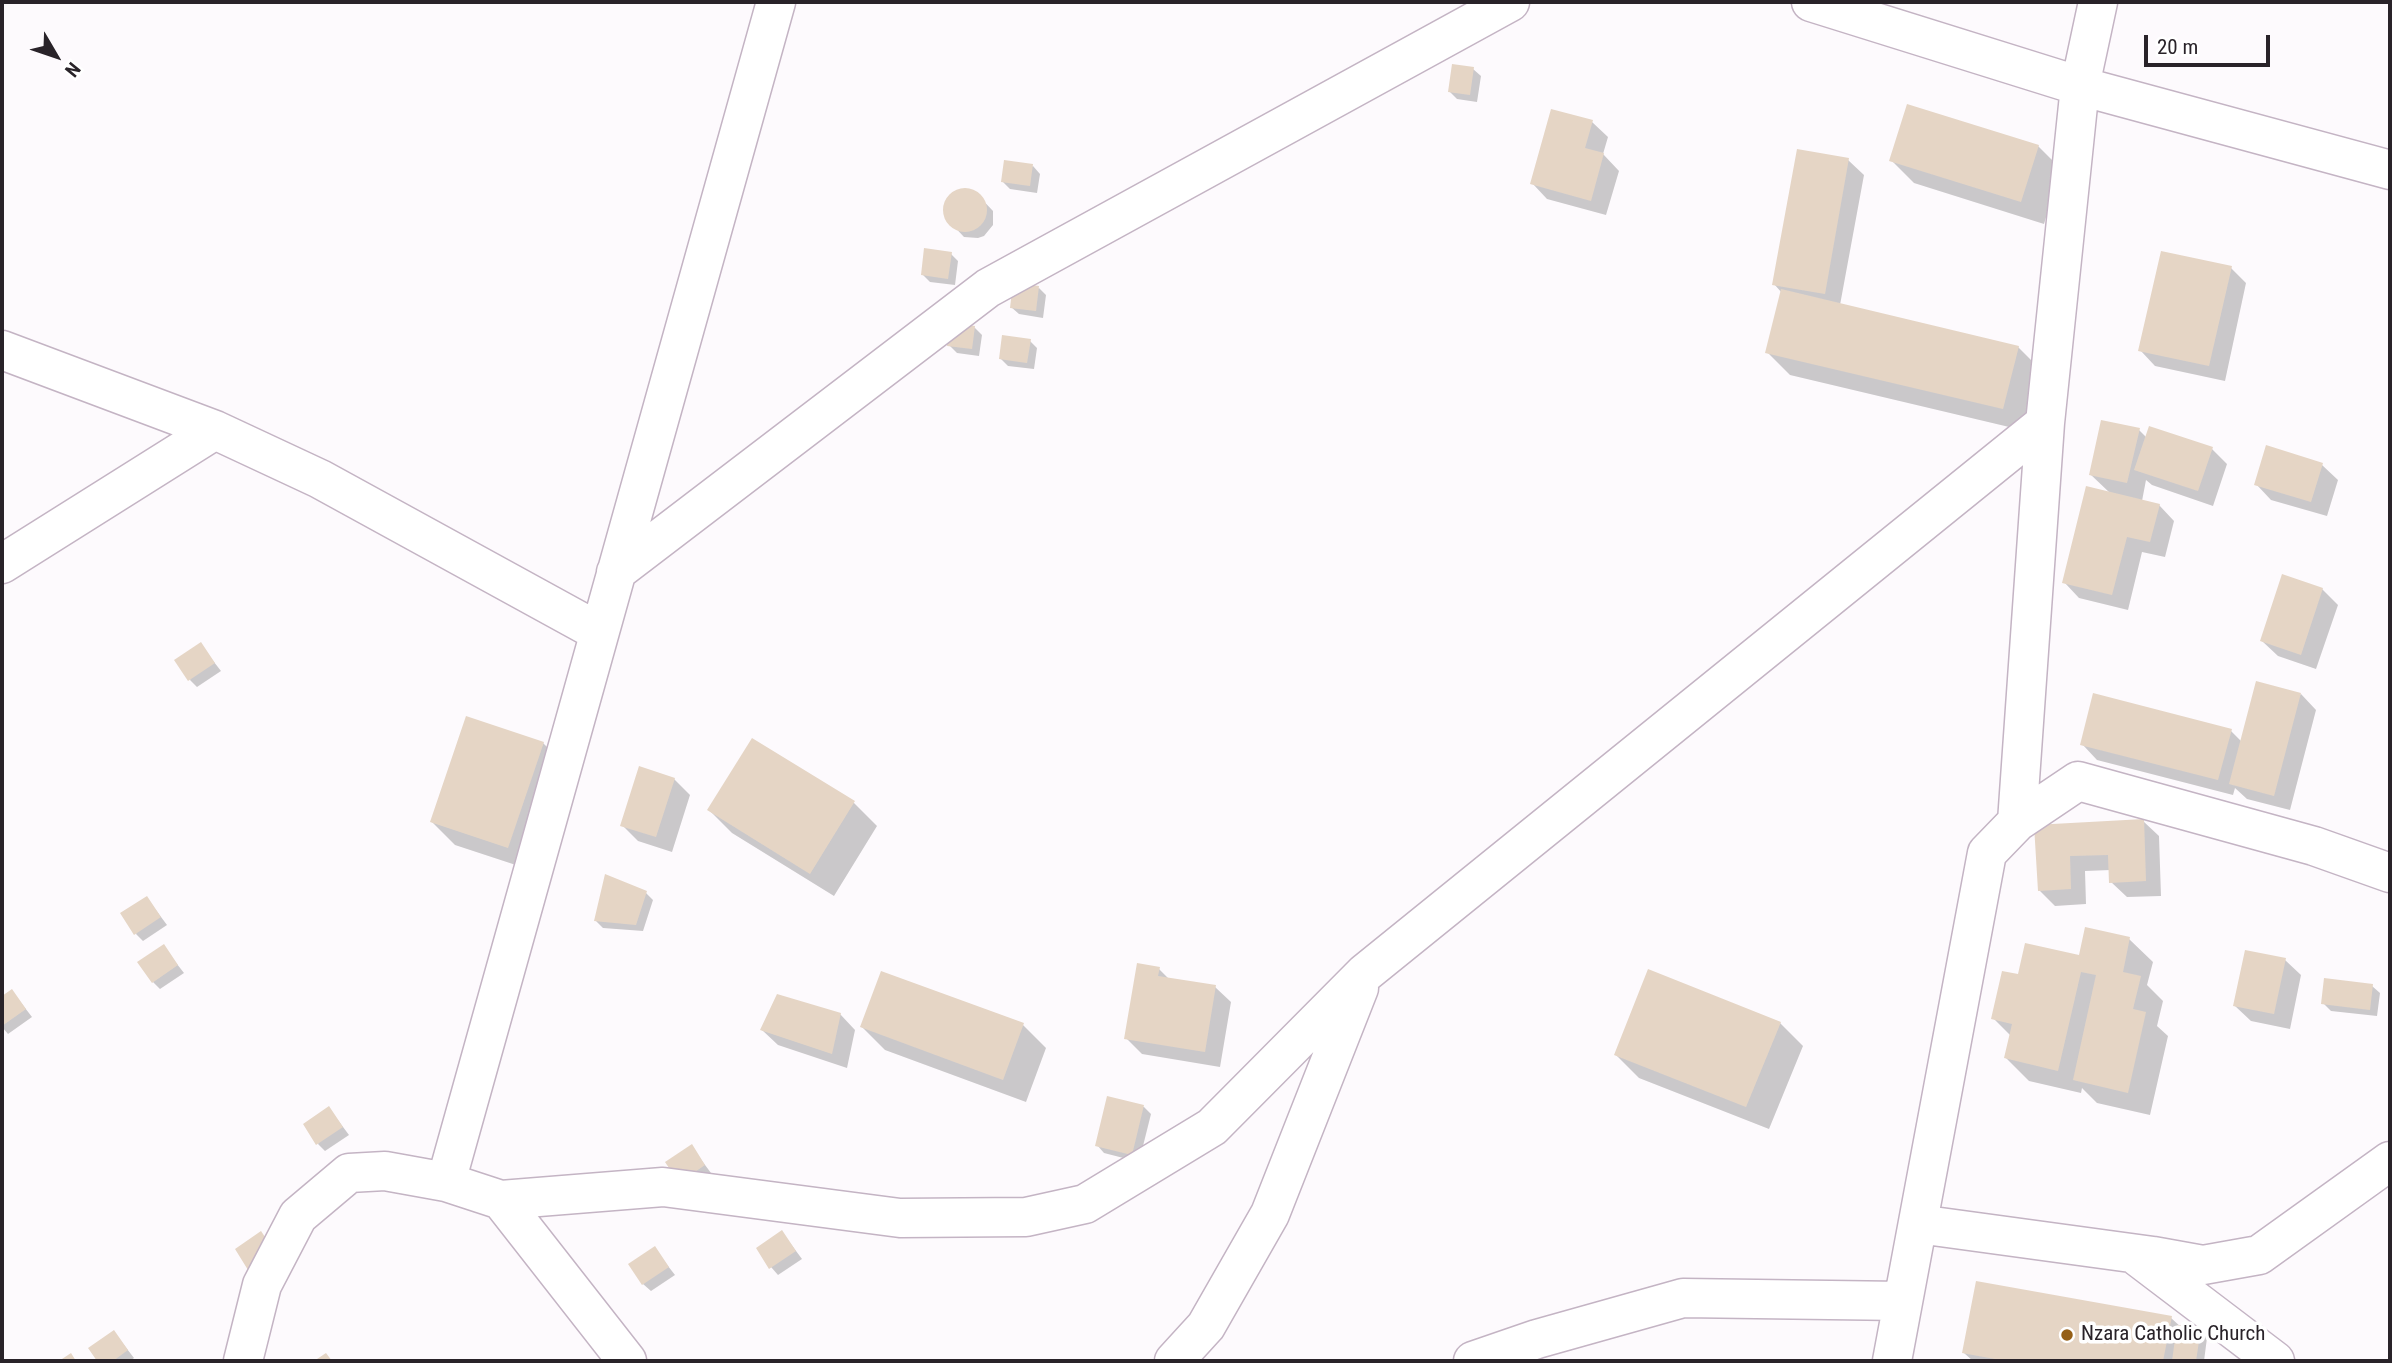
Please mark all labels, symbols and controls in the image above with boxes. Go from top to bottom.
north arrow [21,21,91,91]
scale bar [2147,21,2273,65]
text: 20 m [2157,35,2198,59]
text: N [60,58,85,81]
place label: Nzara Catholic Church [2081,1322,2265,1348]
marker: Nzara Catholic Church [2059,1327,2075,1343]

